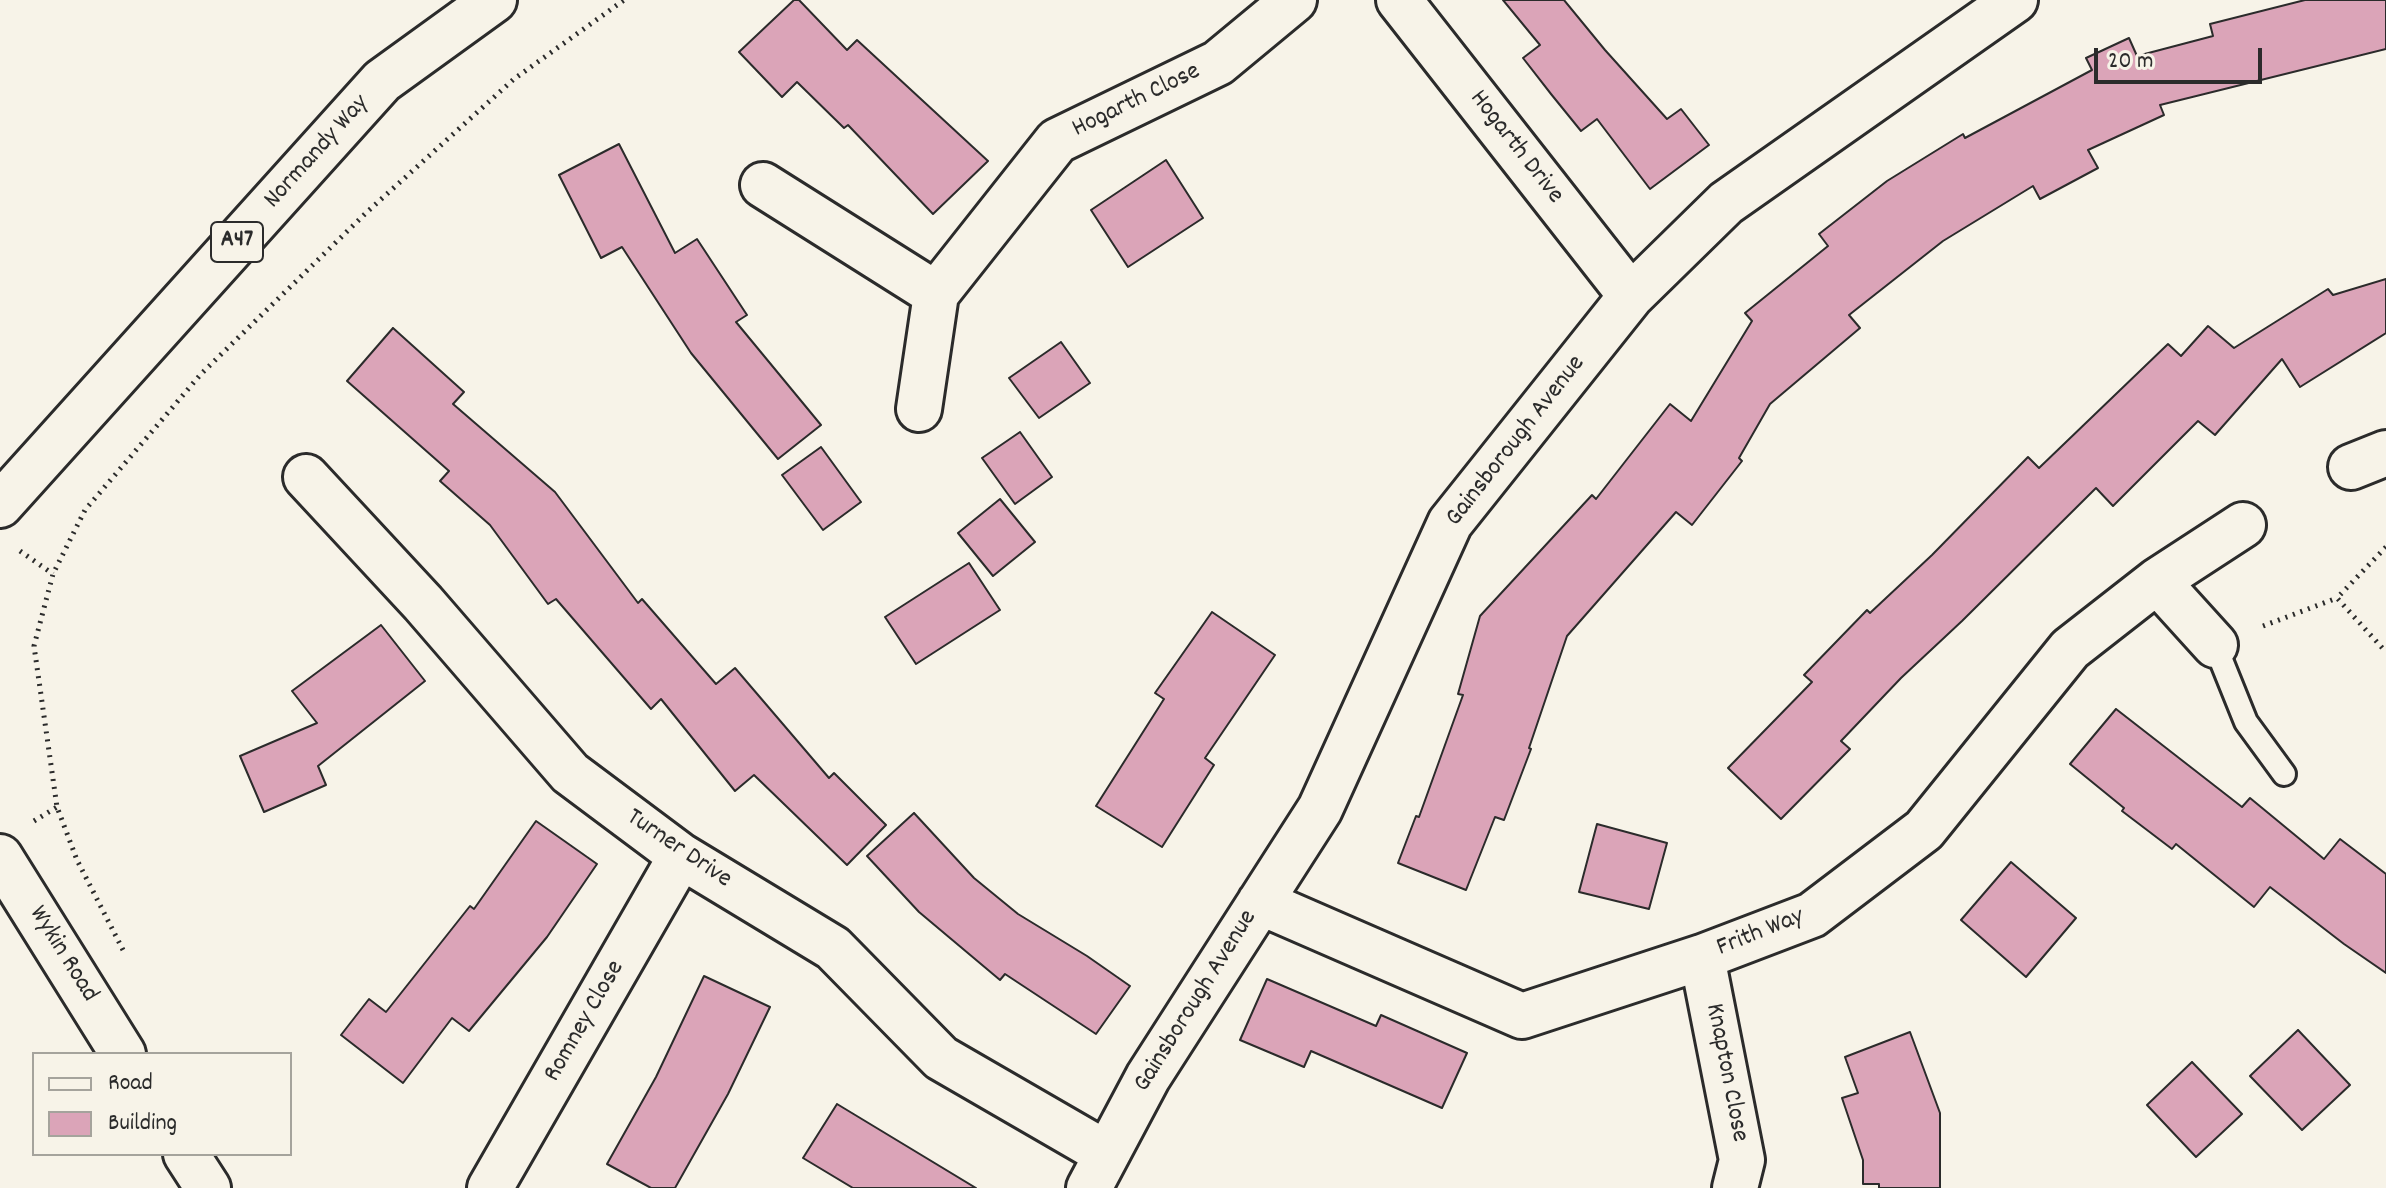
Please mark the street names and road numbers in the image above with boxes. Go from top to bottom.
street label: Hogarth Close [1068,58,1206,146]
street label: Hogarth Drive [1461,85,1569,211]
street label: Normandy Way [259,90,377,216]
road number: A47 [211,222,263,262]
street label: Gainsborough Avenue [1440,350,1594,534]
street label: Turner Drive [619,803,737,897]
street label: Wykin Road [20,901,104,1009]
street label: Frith Way [1713,902,1809,966]
street label: Gainsborough Avenue [1128,905,1266,1099]
street label: Romney Close [539,956,633,1088]
street label: Knapton Close [1696,1001,1754,1145]

